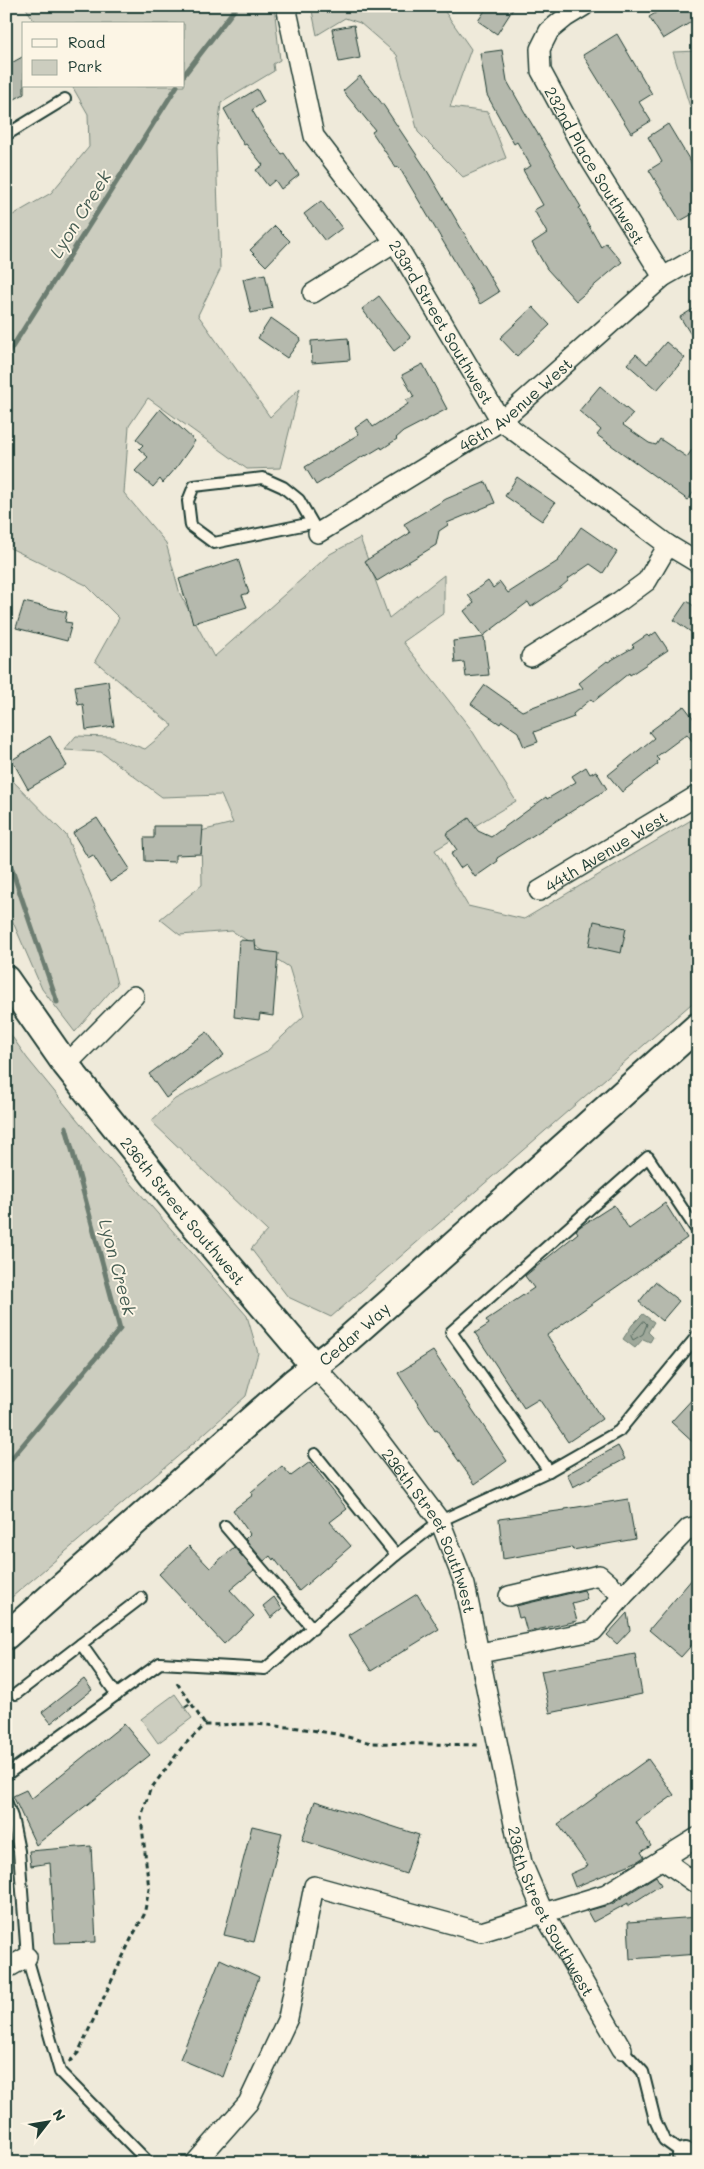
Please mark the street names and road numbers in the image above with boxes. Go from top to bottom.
street label: 232nd Place Southwest [541,82,650,248]
street label: 233rd Street Southwest [385,236,499,408]
street label: 46th Avenue West [454,353,576,455]
street label: 44th Avenue West [541,806,671,896]
street label: 236th Street Southwest [117,1132,251,1289]
street label: Cedar Way [314,1297,394,1370]
street label: 236th Street Southwest [378,1444,481,1615]
street label: 236th Street Southwest [504,1824,600,2000]

